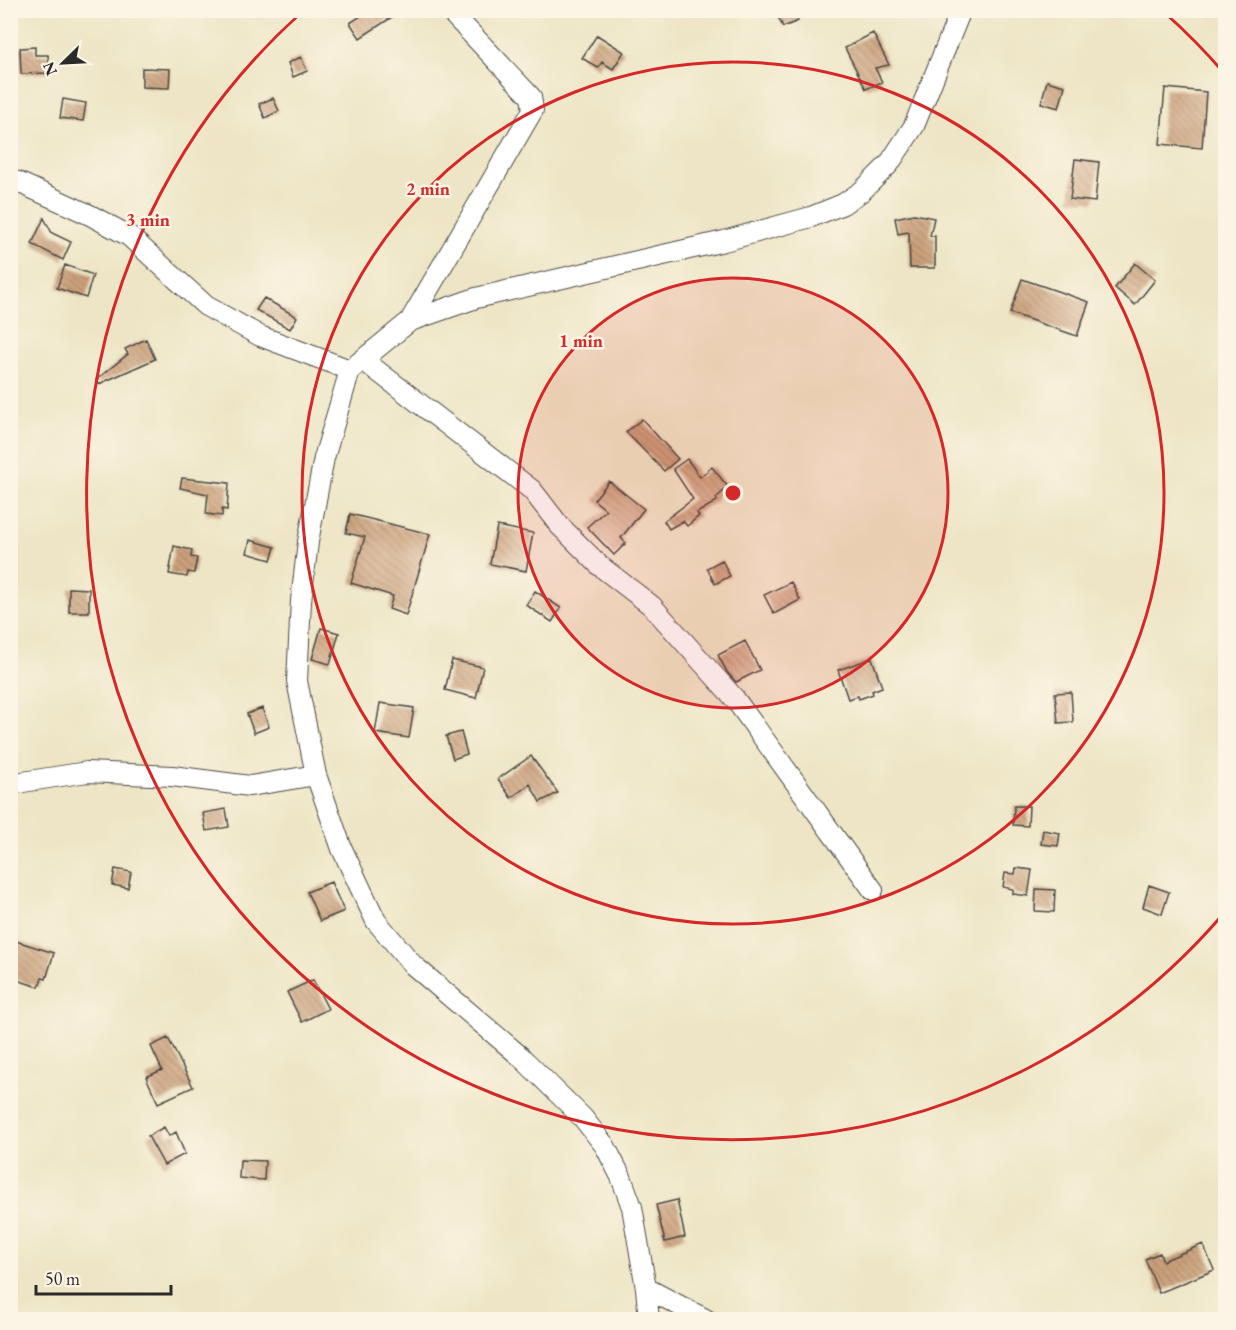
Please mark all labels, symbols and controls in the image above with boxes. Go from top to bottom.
north arrow [33,33,93,93]
text: N [38,59,62,79]
text: 2 min [406,177,450,200]
text: 3 min [126,208,170,231]
text: 1 min [559,329,603,352]
centre of rings [723,483,743,503]
scale bar [36,1258,171,1296]
text: 50 m [45,1267,80,1290]

